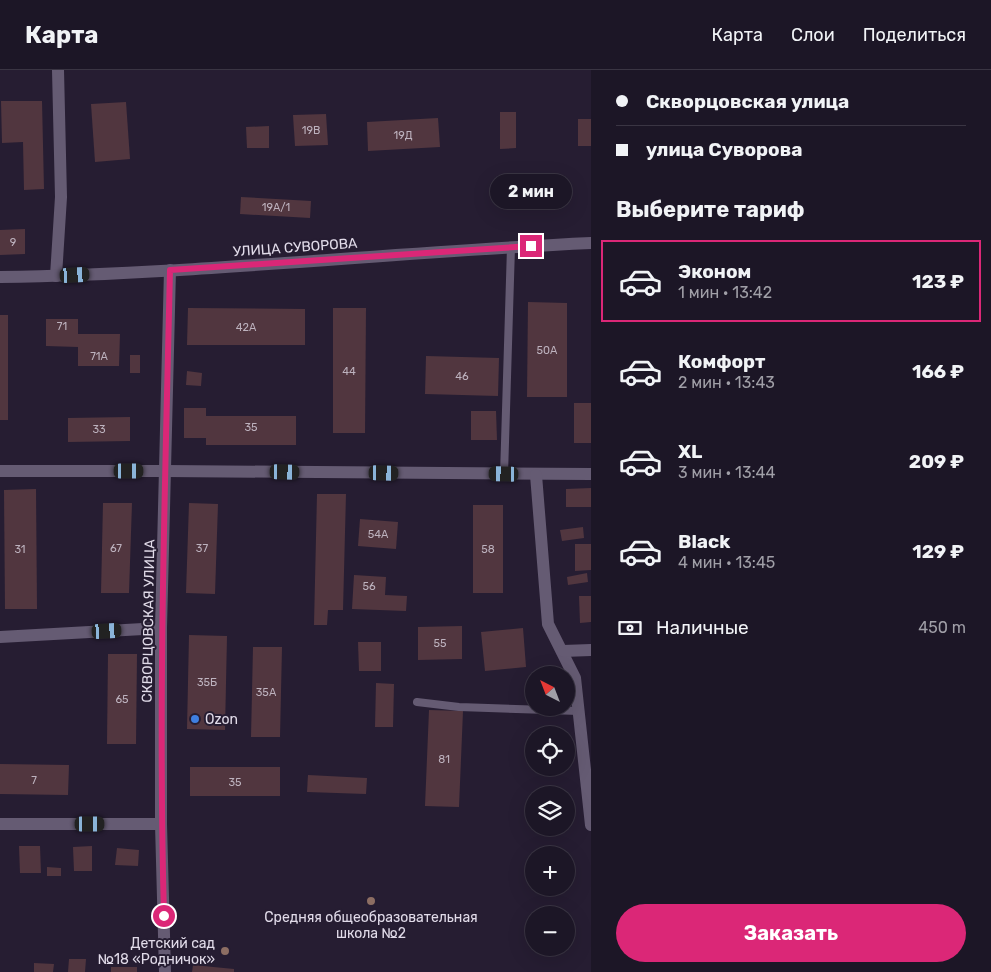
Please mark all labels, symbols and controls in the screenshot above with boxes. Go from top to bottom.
text: Карта [25,21,98,49]
text: Карта [712,24,763,46]
text: Слои [791,24,835,46]
text: Поделиться [863,24,966,46]
text: Скворцовская улица [646,90,849,113]
house number: 19В [302,124,320,137]
house number: 19Д [393,129,413,142]
text: улица Суворова [646,138,802,161]
callout: 2 мин [490,174,572,208]
text: 2 мин [508,182,554,201]
text: Выберите тариф [616,196,805,223]
house number: 19А/1 [262,201,290,214]
street label: УЛИЦА СУВОРОВА [232,235,358,260]
route end [520,235,542,257]
house number: 9 [10,236,16,249]
icon: car [618,259,663,304]
text: Эконом [678,260,751,283]
car [59,267,90,283]
text: 123 ₽ [912,270,964,293]
text: 1 мин · 13:42 [678,283,772,302]
house number: 71 [57,320,67,333]
house number: 42А [236,321,257,334]
house number: 50А [537,344,558,357]
icon: car [618,349,663,394]
house number: 71А [90,350,108,363]
text: Комфорт [678,350,765,373]
text: 166 ₽ [912,360,964,383]
house number: 44 [342,365,356,378]
house number: 46 [455,370,469,383]
text: 2 мин · 13:43 [678,373,775,392]
house number: 35 [244,421,258,434]
house number: 33 [92,423,106,436]
icon: car [618,439,663,484]
text: XL [678,440,702,463]
text: 209 ₽ [909,450,964,473]
text: 3 мин · 13:44 [678,463,776,482]
car [114,464,144,479]
car [269,464,300,480]
car [368,465,399,481]
car [488,466,519,482]
house number: 54А [368,528,389,541]
icon: car [618,529,663,574]
text: Black [678,530,730,553]
street label: СКВОРЦОВСКАЯ УЛИЦА [139,539,158,703]
text: 129 ₽ [912,540,964,563]
house number: 67 [110,542,122,555]
house number: 37 [196,542,208,555]
house number: 31 [14,543,26,556]
house number: 58 [481,543,495,556]
text: 4 мин · 13:45 [678,553,775,572]
house number: 56 [362,580,376,593]
icon: cash [616,614,644,642]
text: Наличные [656,616,749,639]
text: 450 m [918,618,966,637]
car [91,623,122,639]
house number: 55 [433,637,447,650]
north arrow [525,666,575,716]
map controls [525,666,575,956]
house number: 35Б [197,676,217,689]
house number: 35А [256,686,277,699]
house number: 65 [115,693,129,706]
place label: Ozon [205,711,238,728]
marker: Ozon [189,713,201,725]
button: locate [525,726,575,776]
house number: 81 [438,753,450,766]
house number: 7 [31,774,37,787]
house number: 35 [228,776,242,789]
button: layers [525,786,575,836]
car [75,817,105,832]
button: + [525,846,575,896]
marker: Средняя общеобразовательная школа №2 [365,895,377,907]
button: Заказать [616,904,966,962]
route start [153,905,175,927]
button: − [525,906,575,956]
place label: Средняя общеобразовательная школа №2 [264,909,478,942]
place label: Детский сад №18 «Родничок» [98,935,215,968]
marker: Детский сад №18 «Родничок» [219,945,231,957]

